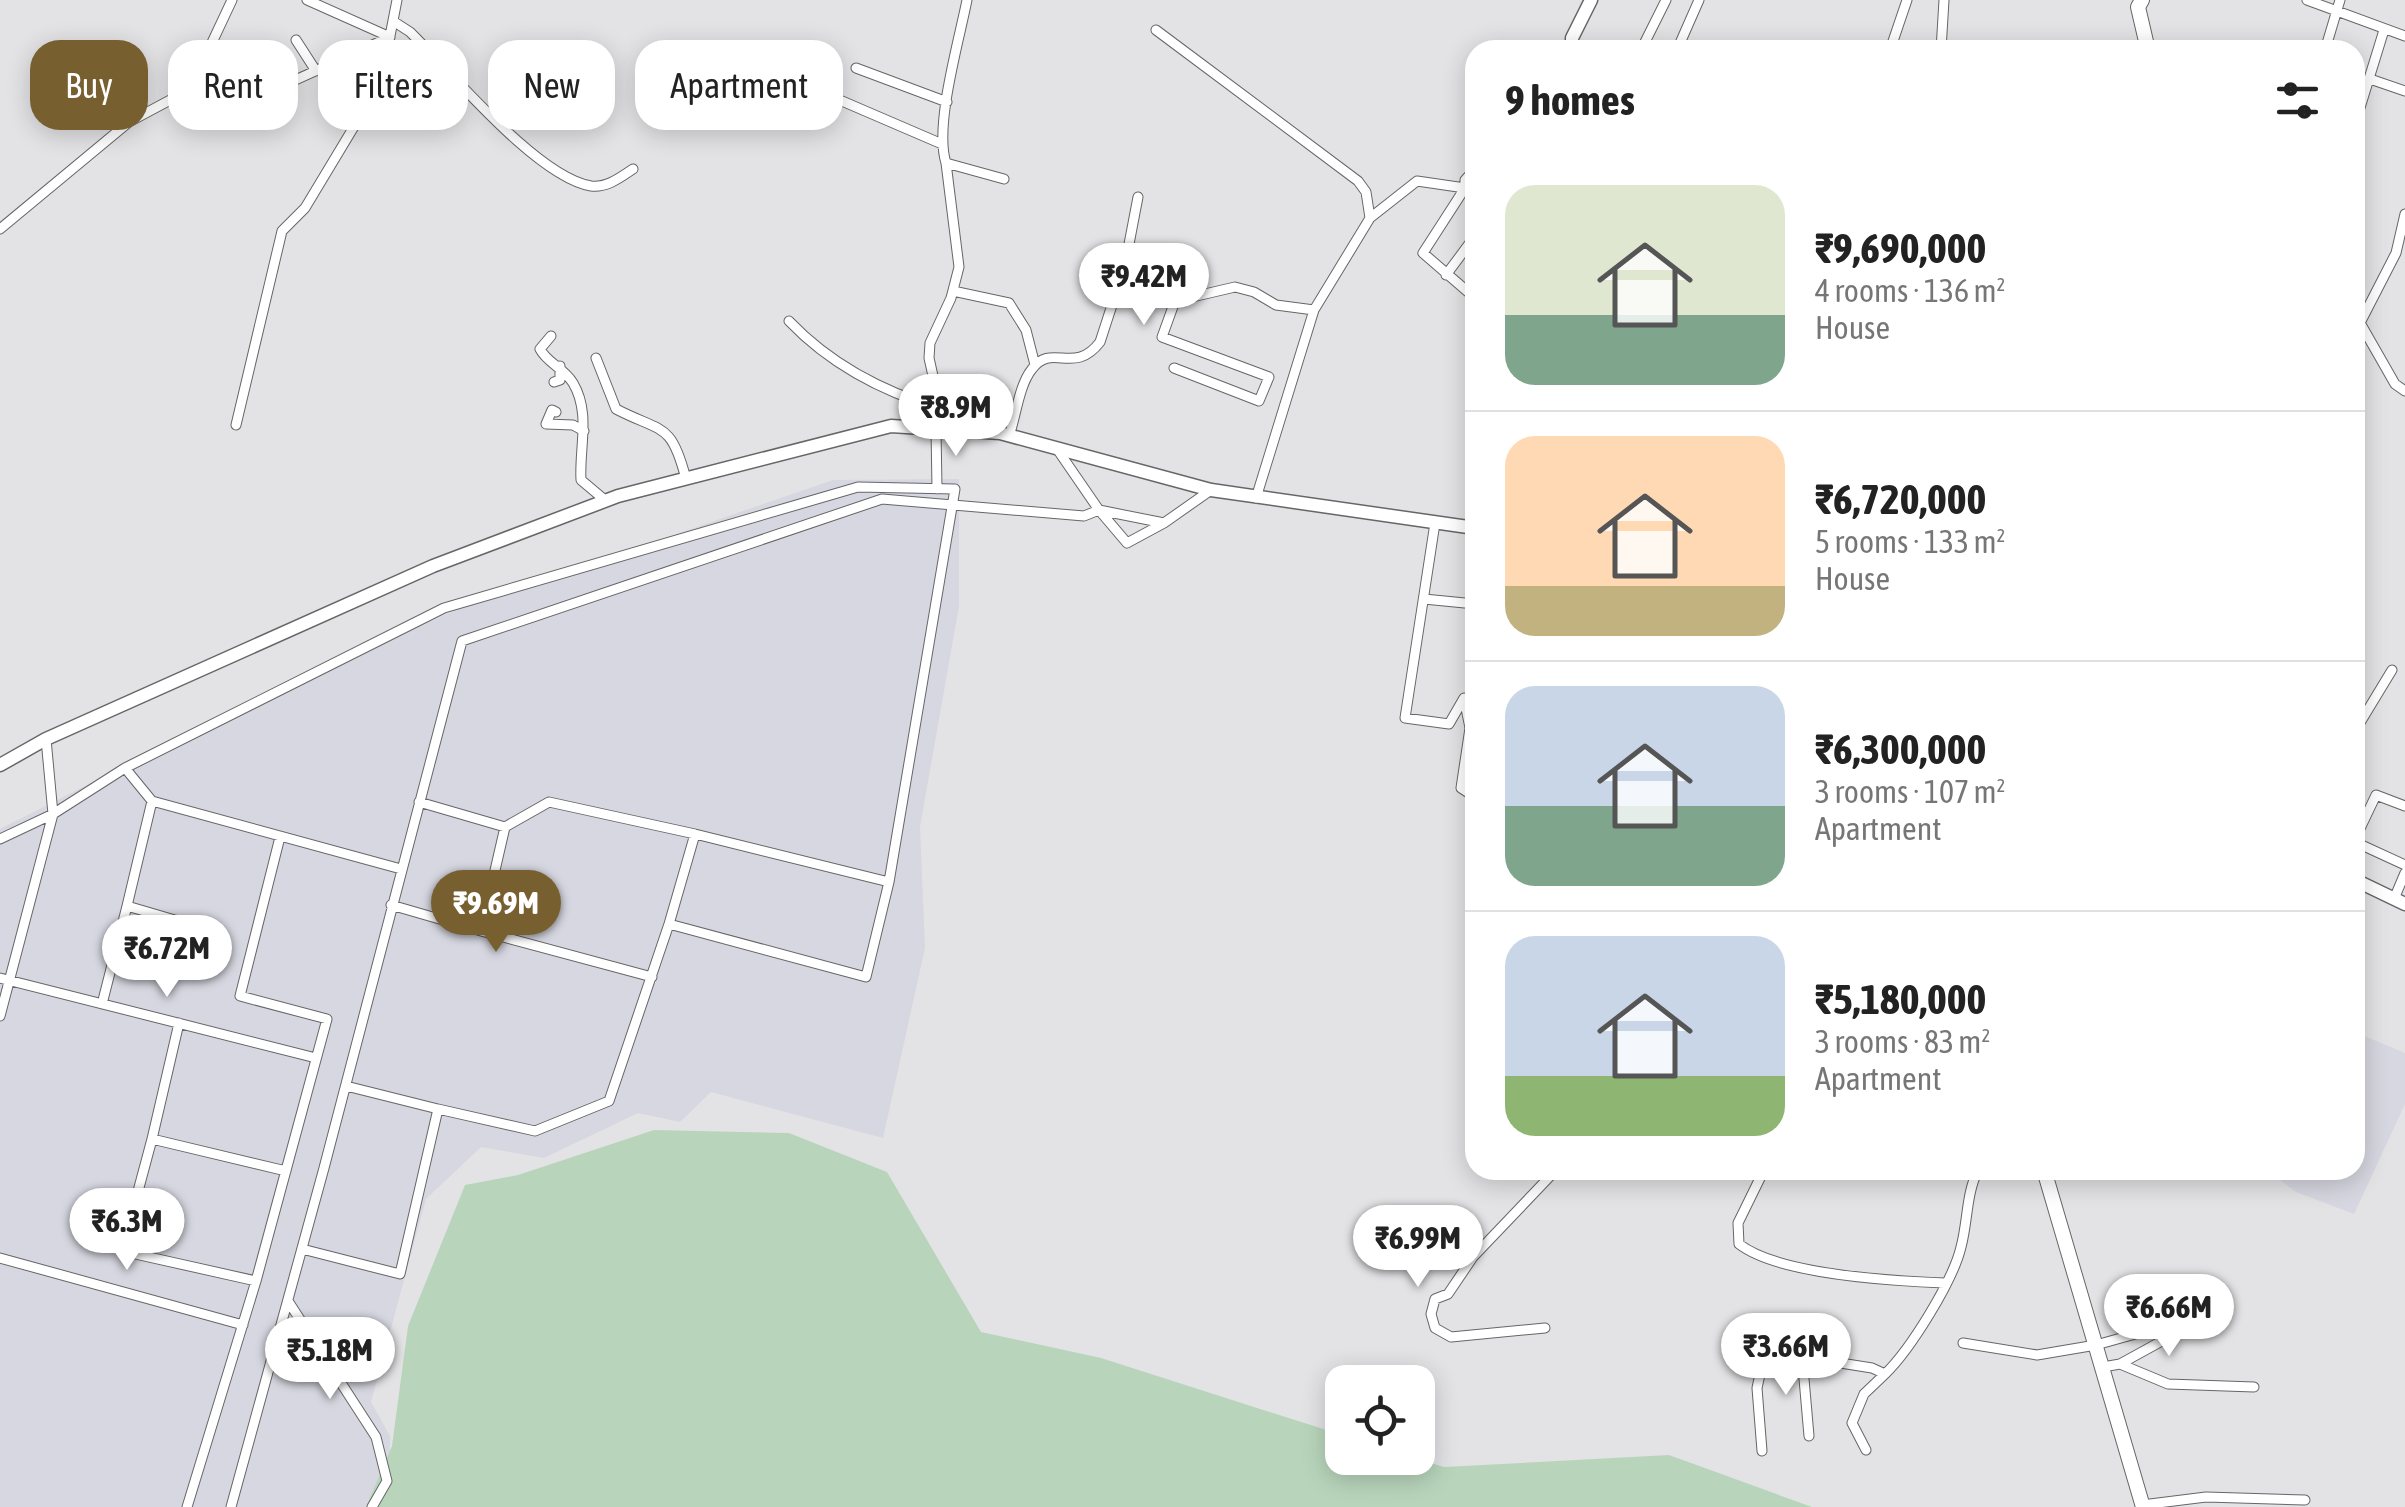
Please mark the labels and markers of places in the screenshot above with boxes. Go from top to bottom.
pin: ₹9.42M [1063,243,1225,328]
pin: ₹8.9M [886,374,1026,459]
pin: ₹9.69M [415,870,577,955]
pin: ₹6.72M [86,915,248,1000]
pin: ₹6.3M [57,1188,197,1273]
pin: ₹6.99M [1337,1205,1499,1290]
pin: ₹6.66M [2088,1274,2250,1359]
pin: ₹3.66M [1705,1313,1867,1398]
pin: ₹5.18M [249,1317,411,1402]

